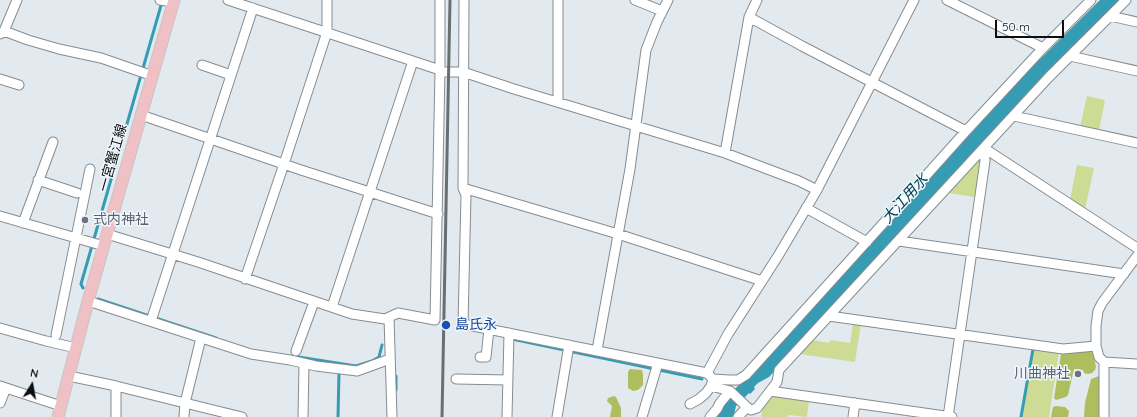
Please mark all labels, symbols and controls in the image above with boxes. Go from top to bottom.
scale bar [997,12,1066,38]
text: 50 m [1002,19,1030,34]
street label: 一宮蟹江線 [95,122,131,194]
water label: 大江用水 [878,171,932,227]
place label: 式内神社 [93,212,149,228]
marker: 式内神社 [80,215,90,225]
place label: 島氏永 [455,317,497,333]
marker: 島氏永 [440,319,452,331]
north arrow [12,365,52,405]
text: N [29,366,40,381]
place label: 川曲神社 [1014,366,1070,382]
marker: 川曲神社 [1073,369,1083,379]

